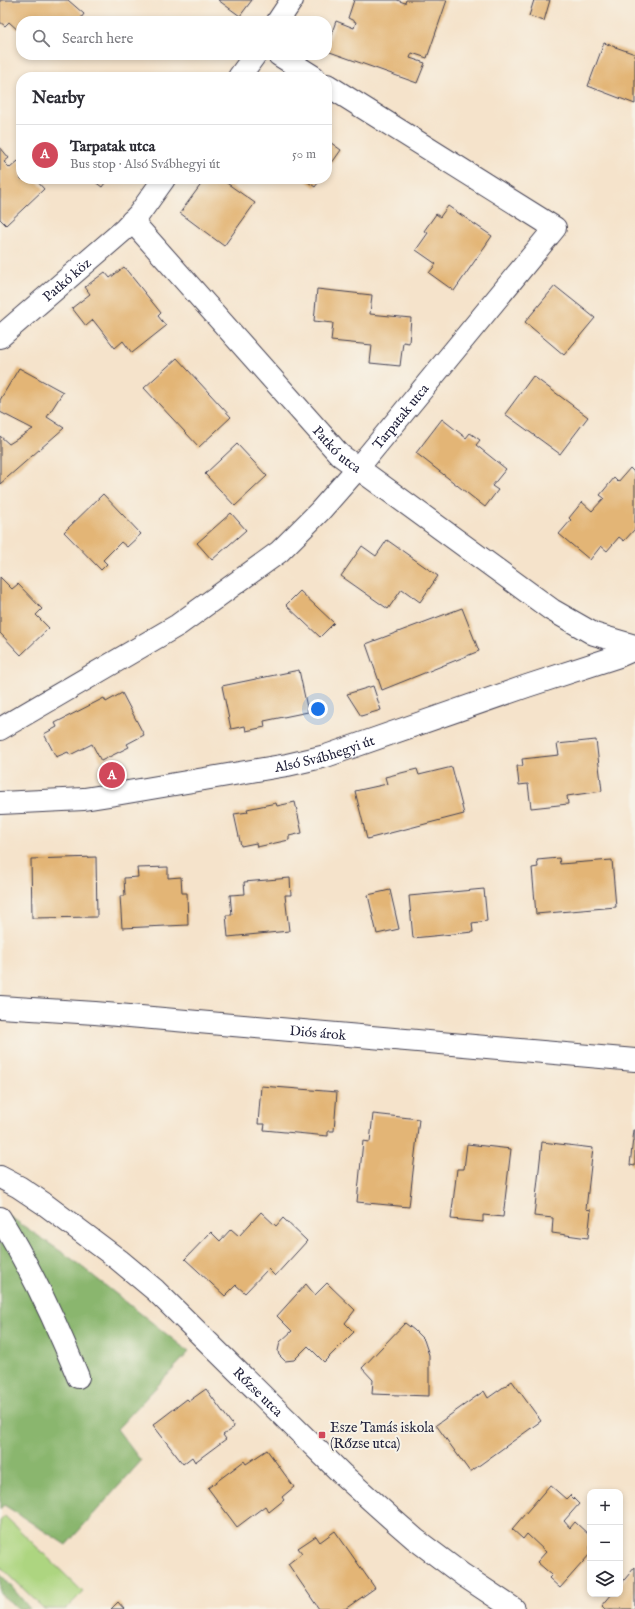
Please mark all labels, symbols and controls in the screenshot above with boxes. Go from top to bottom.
search box [16,16,332,60]
icon: search [30,27,52,49]
text: Search here [62,29,133,48]
text: Nearby [32,88,85,109]
text: Tarpatak utca [70,137,155,156]
text: A [41,146,49,163]
text: 50 m [292,146,316,163]
text: Bus stop · Alsó Svábhegyi út [70,156,220,173]
street label: Patkó köz [39,254,96,306]
street label: Tarpatak utca [369,380,434,453]
street label: Patkó utca [308,422,365,478]
your location [308,699,328,719]
street label: Alsó Svábhegyi út [272,732,377,777]
pin: A [99,760,125,790]
street label: Diós árok [289,1022,347,1045]
street label: Rőzse utca [229,1364,287,1422]
place label: Esze Tamás iskola (Rőzse utca) [330,1419,435,1453]
marker: Esze Tamás iskola (Rőzse utca) [317,1430,327,1440]
map controls [587,1489,623,1597]
button: + [587,1489,623,1525]
button: − [587,1525,623,1561]
button: layers [587,1561,623,1597]

